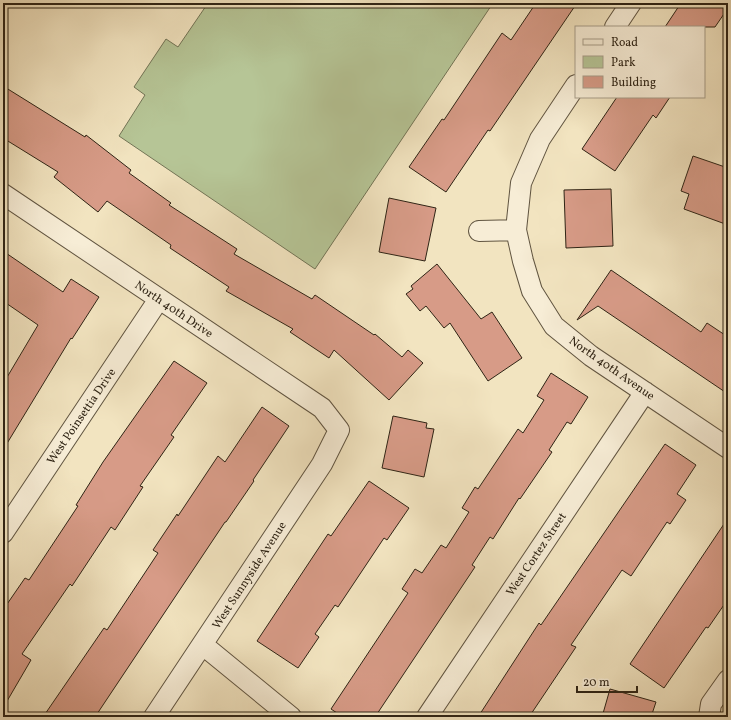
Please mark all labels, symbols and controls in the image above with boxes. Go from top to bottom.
legend [575,26,705,98]
text: Road [611,35,638,51]
text: Park [611,55,636,71]
text: Building [611,75,656,91]
street label: North 40th Drive [131,278,216,342]
street label: North 40th Avenue [565,333,658,405]
street label: West Poinsettia Drive [44,365,120,468]
street label: West Cortez Street [503,510,571,599]
street label: West Sunnyside Avenue [209,518,291,632]
scale bar [577,668,637,694]
text: 20 m [583,675,610,691]

